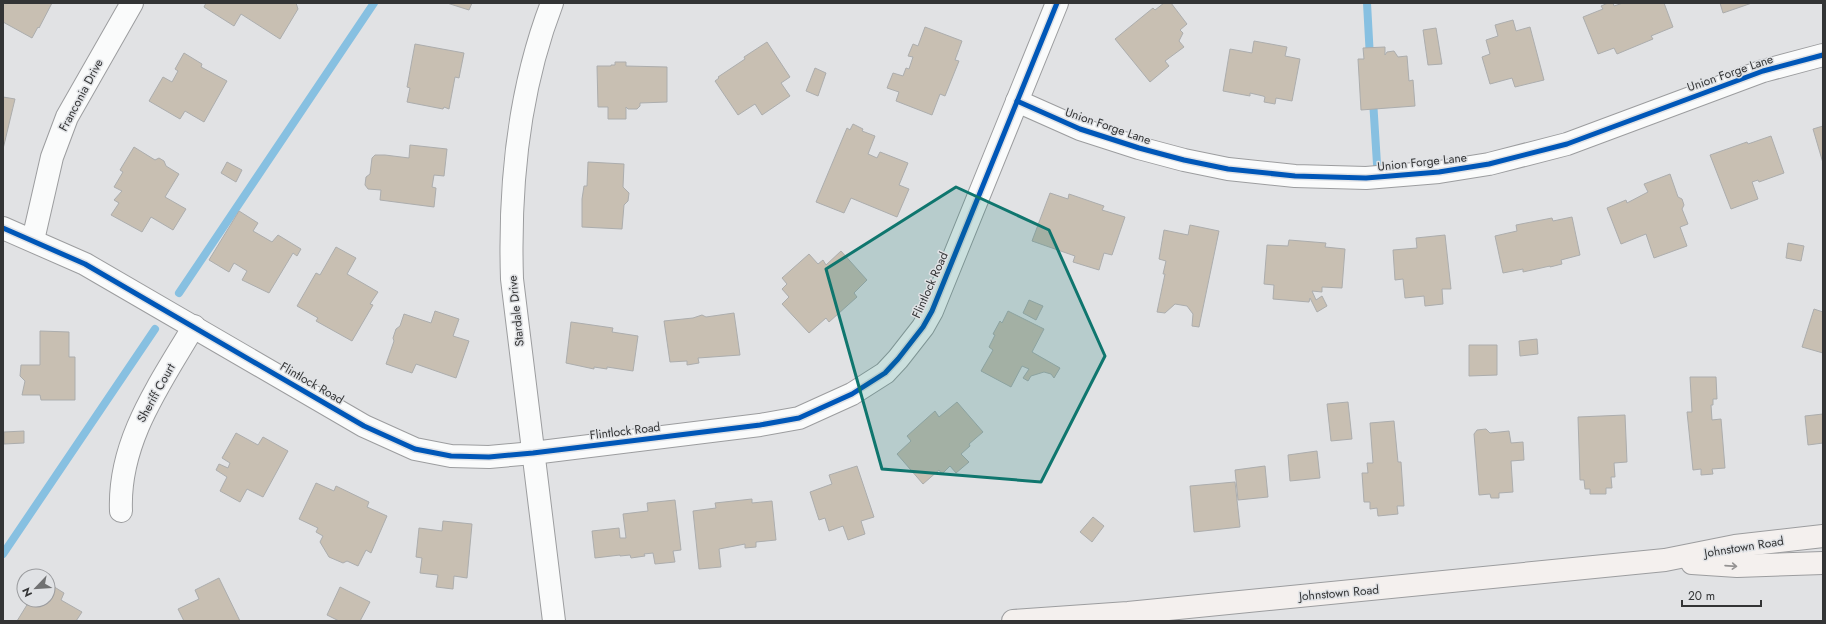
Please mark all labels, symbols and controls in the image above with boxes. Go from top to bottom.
street label: Union Forge Lane [1685,50,1775,96]
street label: Franconia Drive [54,56,108,134]
street label: Union Forge Lane [1063,103,1153,149]
street label: Union Forge Lane [1376,148,1468,176]
street label: Flintlock Road [907,249,953,321]
street label: Stardale Drive [503,275,529,347]
street label: Flintlock Road [277,357,347,409]
street label: Sheriff Court [132,360,180,426]
street label: Flintlock Road [589,418,661,444]
street label: Johnstown Road [1701,532,1785,562]
one-way arrow [1724,562,1737,569]
north arrow [16,568,56,608]
street label: Johnstown Road [1296,581,1380,606]
scale bar [1682,582,1761,608]
text: N [18,585,36,600]
text: 20 m [1688,587,1715,605]

